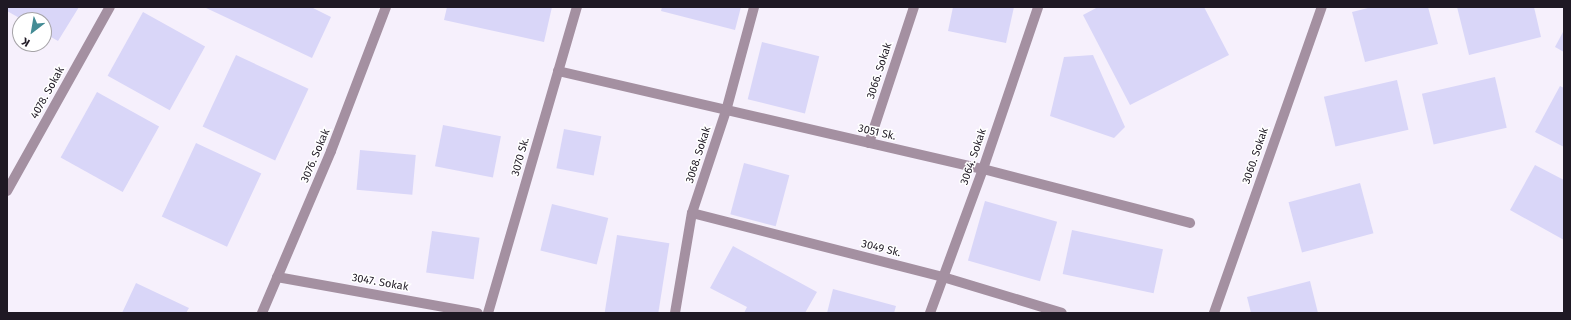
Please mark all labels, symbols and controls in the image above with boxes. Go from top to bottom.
north arrow [12,12,52,52]
text: K [20,34,32,49]
street label: 3066. Sokak [865,41,895,101]
street label: 4078. Sokak [28,65,68,121]
street label: 3051 Sk. [857,122,897,144]
street label: 3068. Sokak [684,125,714,185]
street label: 3060. Sokak [1240,126,1272,186]
street label: 3076. Sokak [299,127,333,185]
street label: 3064. Sokak [958,127,990,187]
street label: 3070 Sk. [509,136,533,178]
street label: 3049 Sk. [860,238,902,260]
street label: 3047. Sokak [351,272,409,294]

